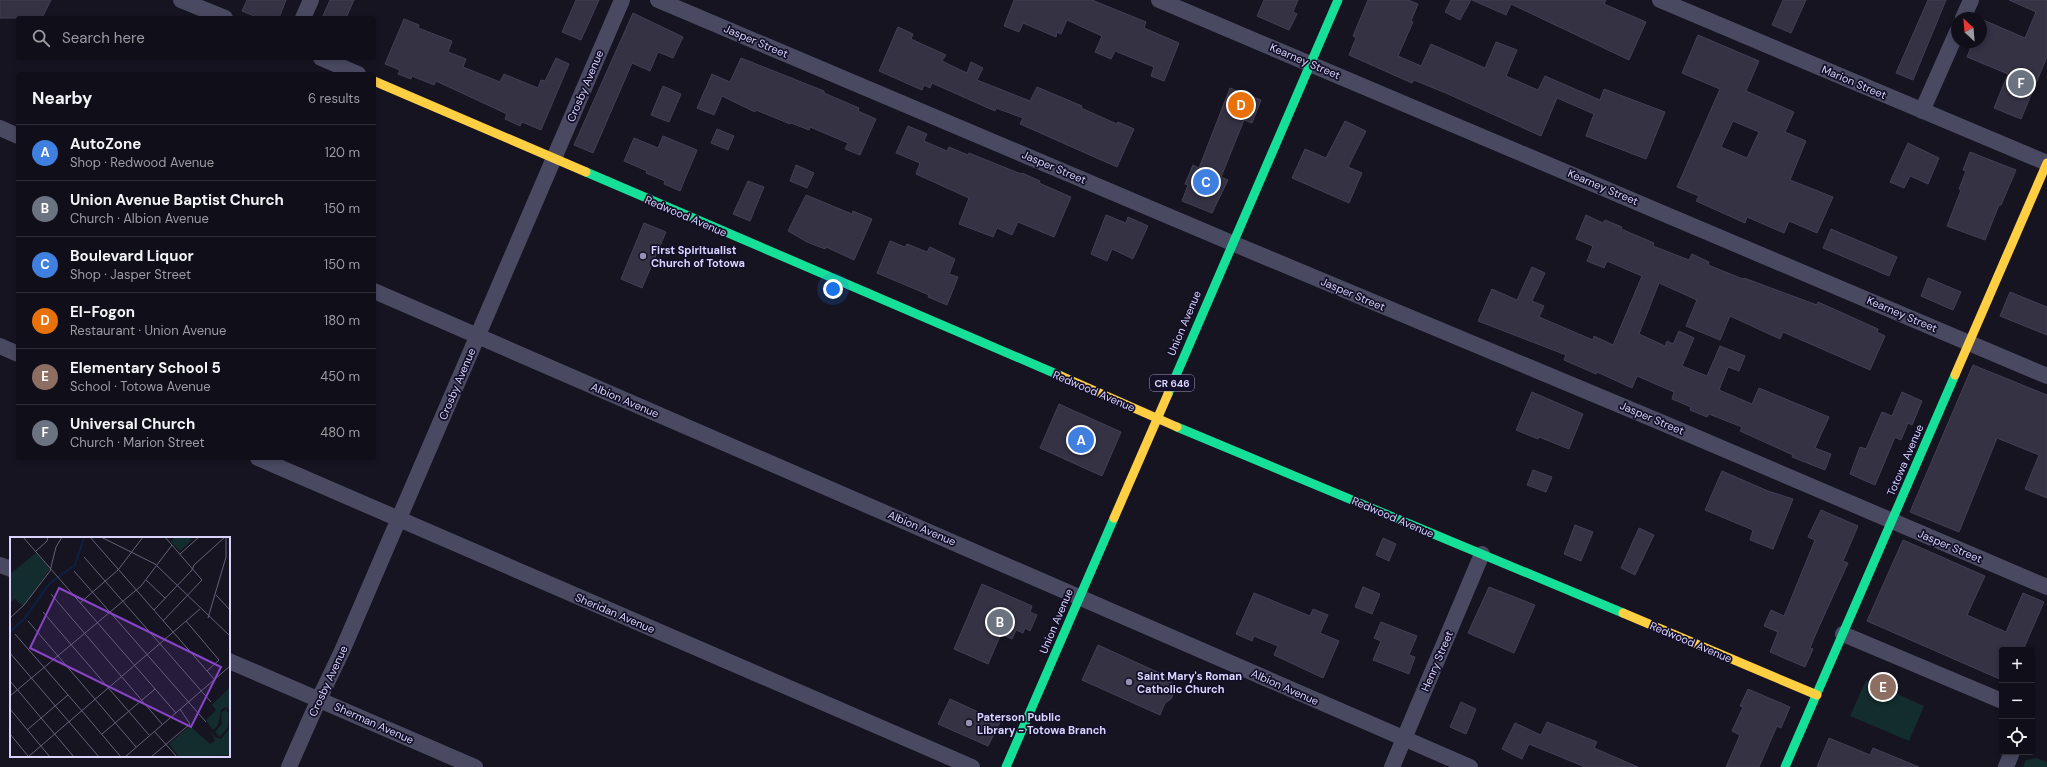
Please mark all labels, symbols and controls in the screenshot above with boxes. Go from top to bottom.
north arrow [1951,12,1987,48]
search box [16,16,376,60]
street label: Jasper Street [722,21,790,61]
icon: search [30,27,52,49]
text: Search here [62,28,145,48]
street label: Kearney Street [1268,40,1342,82]
street label: Crosby Avenue [564,48,606,124]
street label: Marion Street [1820,62,1888,102]
pin: F [2008,68,2034,98]
text: Nearby [32,87,92,109]
text: 6 results [308,90,360,107]
pin: D [1228,90,1254,120]
text: AutoZone [70,134,141,154]
text: A [40,144,50,161]
text: 120 m [325,144,360,161]
street label: Jasper Street [1020,147,1088,187]
text: Shop · Redwood Avenue [70,154,214,171]
street label: Kearney Street [1566,166,1640,208]
pin: C [1193,167,1219,197]
text: Union Avenue Baptist Church [70,190,284,210]
street label: Redwood Avenue [643,192,729,240]
text: B [41,200,49,217]
text: 150 m [324,200,360,217]
text: Church · Albion Avenue [70,210,209,227]
place label: First Spiritualist Church of Totowa [651,243,745,270]
text: Boulevard Liquor [70,246,194,266]
marker: First Spiritualist Church of Totowa [638,251,648,261]
text: C [40,256,50,273]
text: 150 m [324,256,360,273]
text: Shop · Jasper Street [70,266,191,283]
street label: Jasper Street [1319,274,1387,314]
your location [823,279,843,299]
street label: Union Avenue [1164,288,1204,358]
street label: Kearney Street [1865,293,1939,335]
text: El-Fogon [70,302,135,322]
text: D [40,312,50,329]
text: 180 m [324,312,360,329]
text: Restaurant · Union Avenue [70,322,226,339]
street label: Crosby Avenue [436,346,478,422]
text: Elementary School 5 [70,358,221,378]
street label: Redwood Avenue [1051,367,1137,415]
text: E [41,368,49,385]
text: 450 m [320,368,360,385]
road number: CR 646 [1150,375,1194,391]
text: School · Totowa Avenue [70,378,211,395]
street label: Albion Avenue [589,379,661,421]
street label: Jasper Street [1618,398,1686,438]
text: Universal Church [70,414,195,434]
street label: Totowa Avenue [1884,422,1926,498]
text: F [41,424,49,441]
text: 480 m [320,424,360,441]
pin: A [1068,425,1094,455]
text: Church · Marion Street [70,434,205,451]
street label: Redwood Avenue [1350,493,1436,541]
street label: Albion Avenue [886,507,958,549]
street label: Jasper Street [1916,526,1984,566]
inset map [10,537,230,757]
street label: Union Avenue [1036,586,1076,656]
street label: Sheridan Avenue [573,590,657,636]
pin: B [987,607,1013,637]
street label: Redwood Avenue [1648,618,1734,666]
street label: Henry Street [1418,629,1456,693]
street label: Crosby Avenue [305,643,351,719]
map controls [1999,647,2035,755]
button: + [1999,647,2035,683]
street label: Albion Avenue [1249,666,1321,708]
place label: Saint Mary's Roman Catholic Church [1137,669,1242,696]
pin: E [1870,672,1896,702]
marker: Saint Mary's Roman Catholic Church [1124,677,1134,687]
button: − [1999,683,2035,719]
street label: Sherman Avenue [332,699,416,747]
place label: Paterson Public Library - Totowa Branch [977,710,1106,737]
marker: Paterson Public Library - Totowa Branch [964,718,974,728]
button: locate [1999,719,2035,755]

